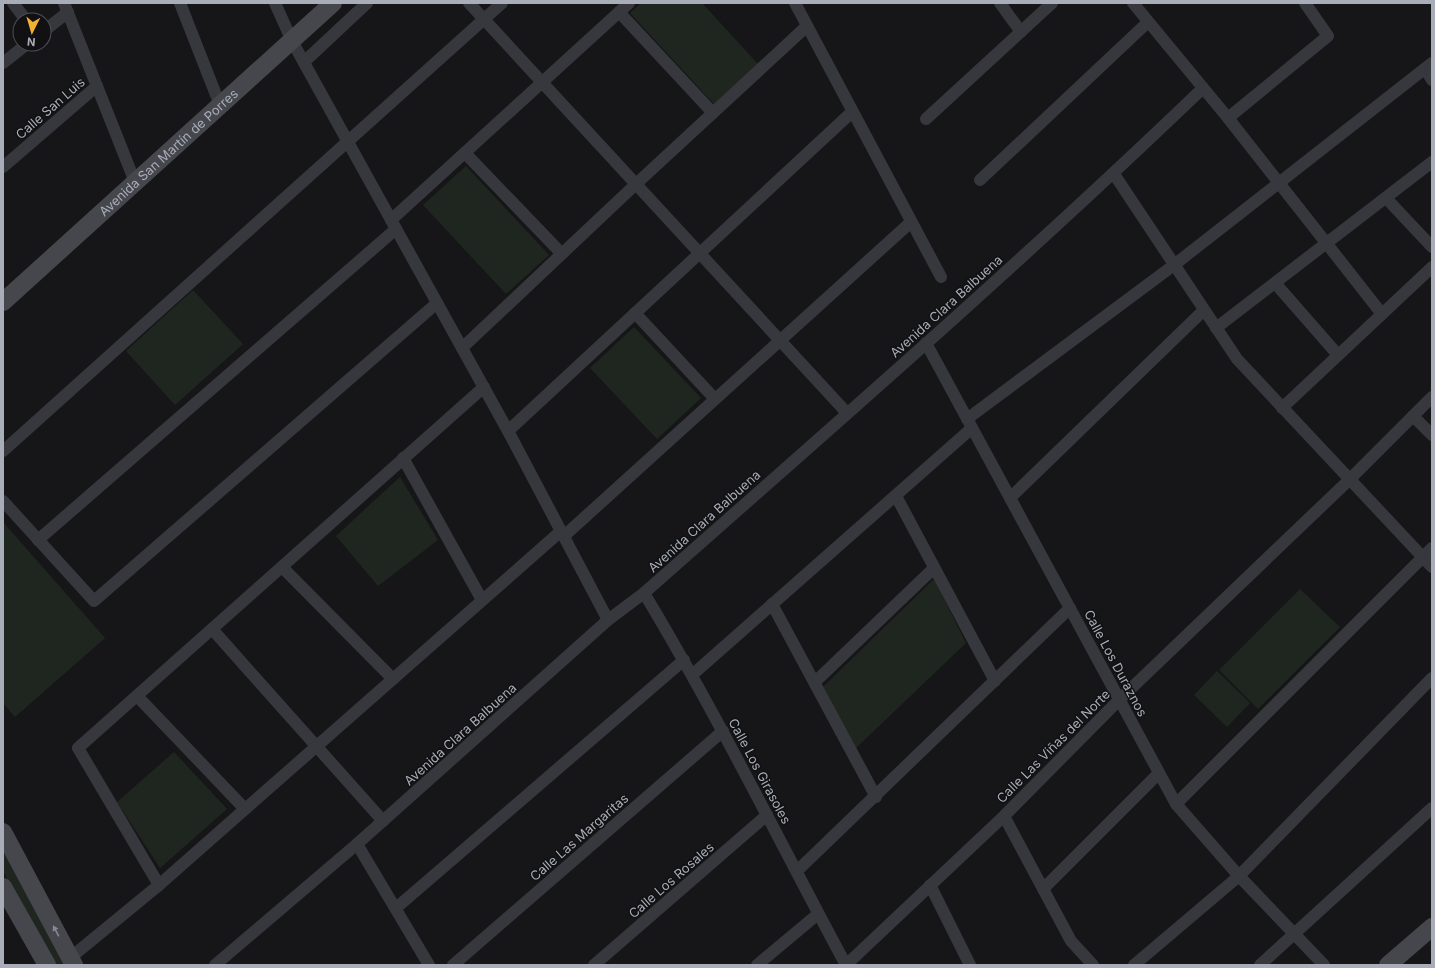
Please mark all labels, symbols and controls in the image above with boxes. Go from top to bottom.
north arrow [12,12,52,52]
text: N [26,35,36,49]
street label: Calle San Luis [12,74,88,142]
street label: Avenida San Martín de Porres [95,85,241,219]
street label: Avenida Clara Balbuena [887,251,1005,361]
street label: Avenida Clara Balbuena [645,466,763,576]
street label: Calle Los Duraznos [1081,607,1151,719]
street label: Avenida Clara Balbuena [401,679,519,789]
street label: Calle Las Viñas del Norte [993,686,1113,806]
street label: Calle Los Girasoles [725,715,795,827]
street label: Calle Las Margaritas [526,790,632,884]
street label: Calle Los Rosales [625,839,717,921]
one-way arrow [52,925,59,936]

